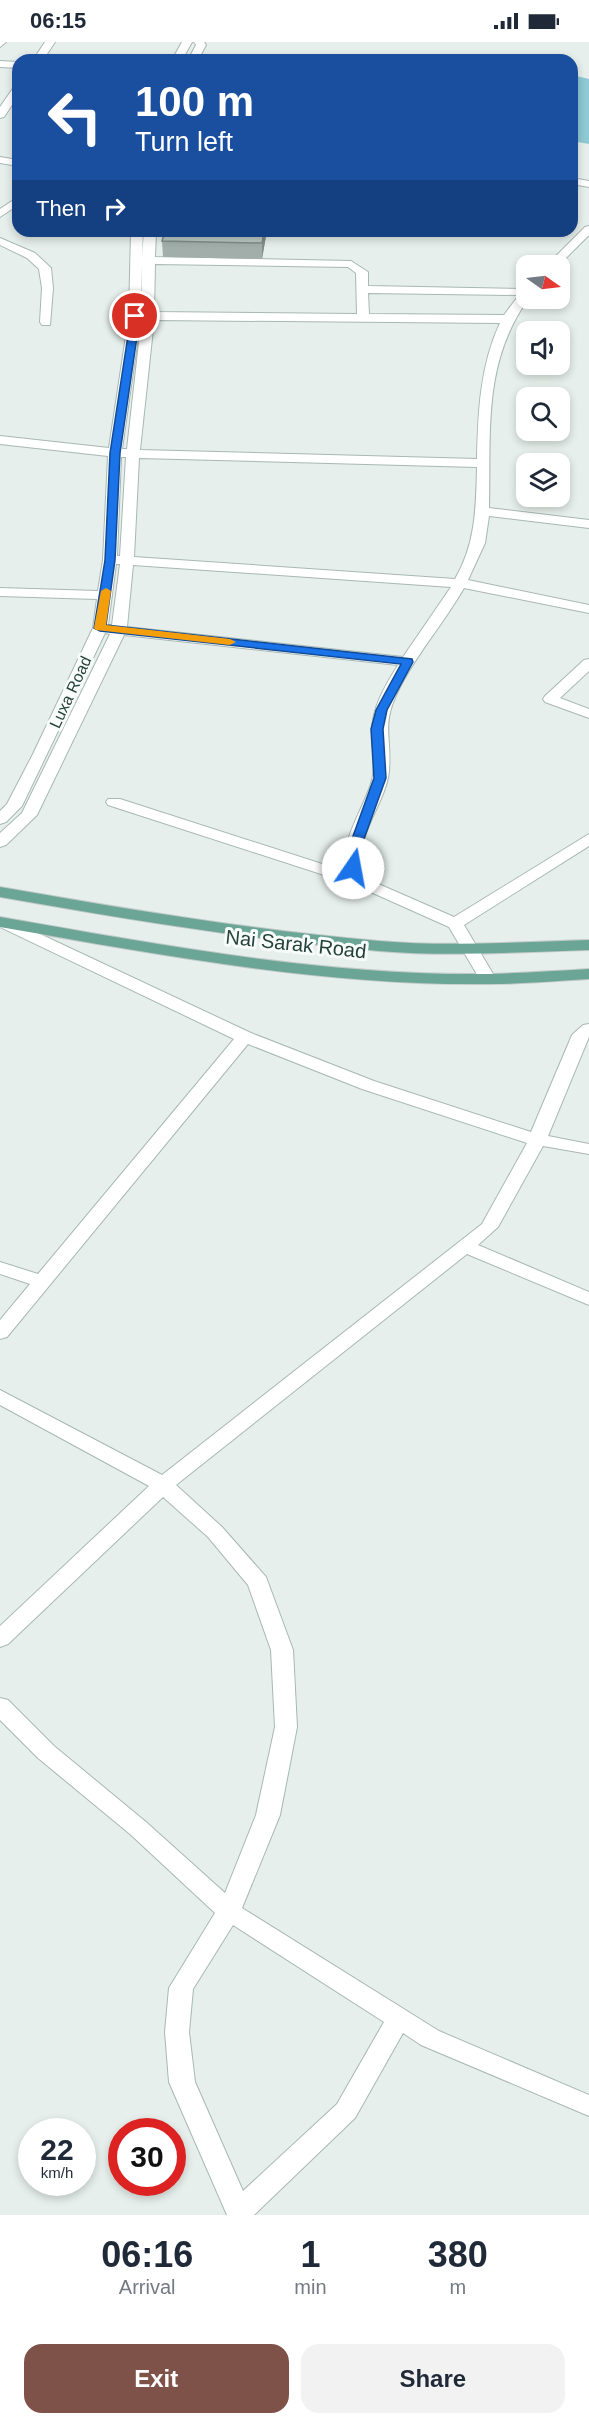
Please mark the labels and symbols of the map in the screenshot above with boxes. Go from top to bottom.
north arrow [516,255,570,309]
pin [109,290,160,341]
street label: Luxa Road [46,654,95,731]
position arrow [321,836,385,900]
street label: Nai Sarak Road [225,926,367,962]
speed limit sign: 30 [108,2118,186,2196]

